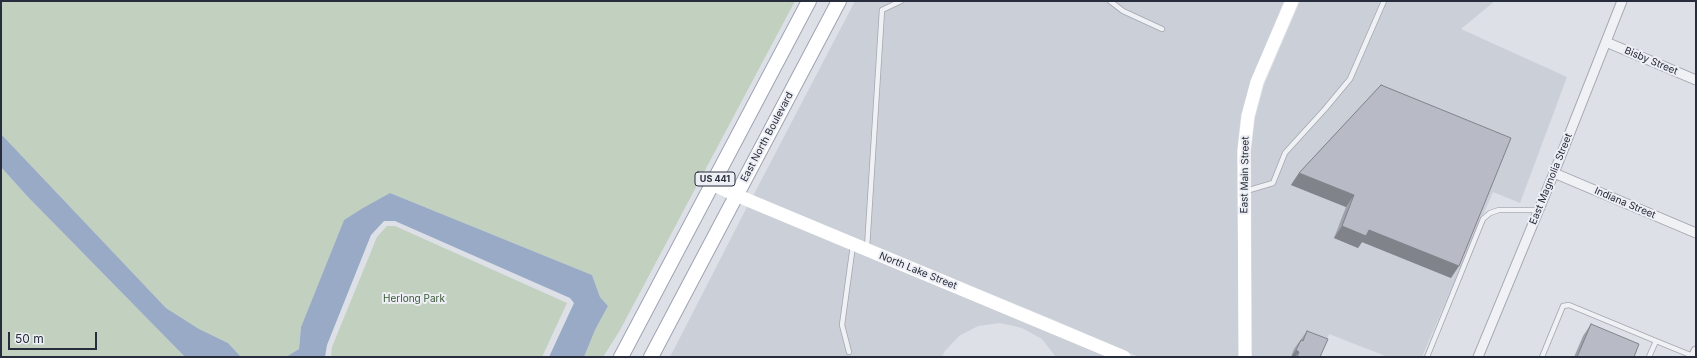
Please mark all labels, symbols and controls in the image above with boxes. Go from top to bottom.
street label: Bisby Street [1623,44,1679,78]
street label: East North Boulevard [738,90,796,184]
street label: East Magnolia Street [1527,132,1575,226]
street label: East Main Street [1238,136,1252,214]
road number: US 441 [695,172,735,186]
street label: Indiana Street [1593,185,1657,221]
street label: North Lake Street [877,250,959,292]
park label: Herlong Park [383,293,445,305]
scale bar [10,324,99,350]
text: 50 m [15,331,44,346]

